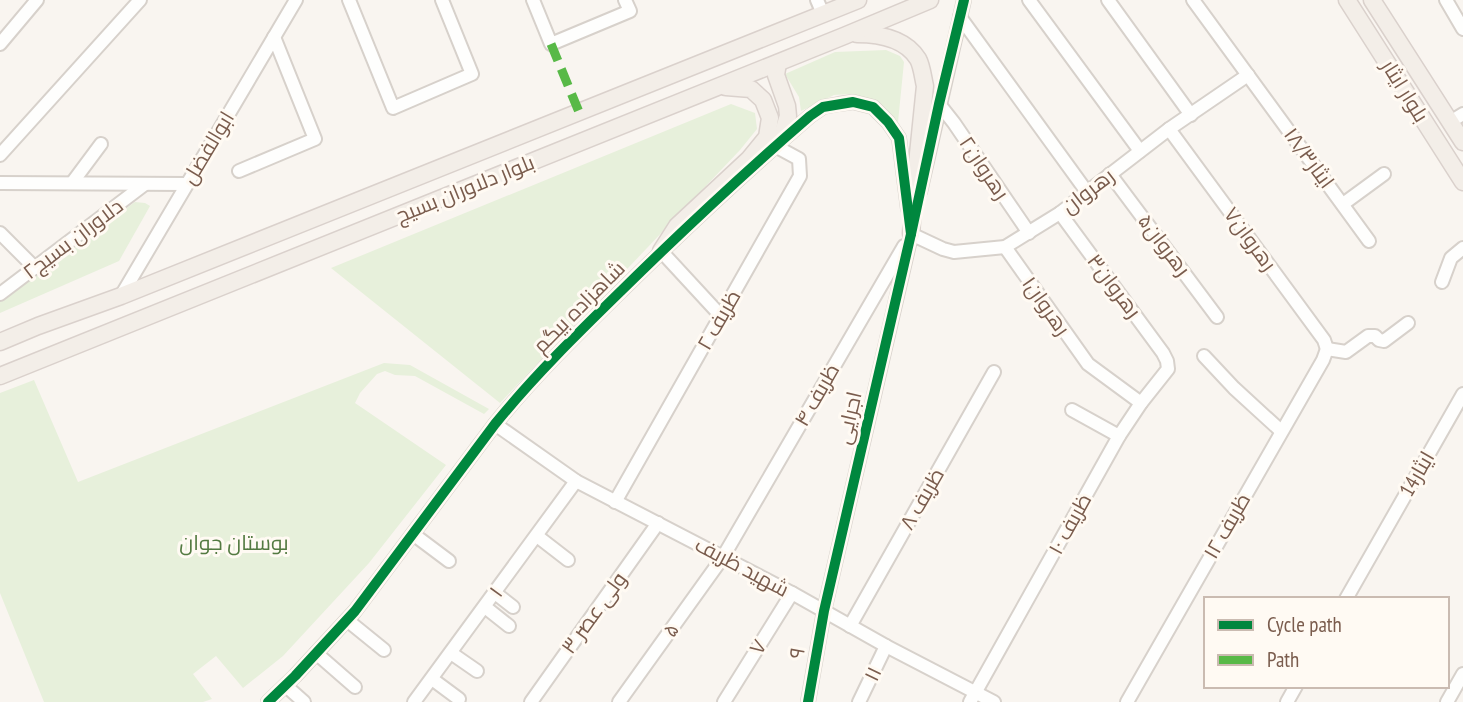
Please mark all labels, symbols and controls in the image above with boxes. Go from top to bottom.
street label: بلوار ایثار [1375,53,1435,127]
street label: ابوالفضل [175,106,240,189]
street label: ایثار۱۸/۳ [1278,122,1341,194]
street label: رهروان۲ [953,131,1015,205]
street label: بلوار دلاوران بسیج [391,148,539,230]
street label: رهروان [1056,162,1120,219]
street label: دلاوران بسیج۲ [17,192,129,286]
street label: رهروان۷ [1218,201,1283,276]
street label: رهروان۵ [1132,208,1197,281]
street label: رهروان۳ [1081,248,1147,323]
street label: شاهزاده بیگم [527,255,631,359]
street label: رهروان۱ [1016,271,1076,341]
street label: ظریف ۲ [691,285,747,355]
street label: ظریف ۴ [788,359,845,431]
street label: اجرایی [829,389,868,447]
street label: ایثار14 [1393,446,1440,501]
street label: ظریف ۸ [893,463,950,535]
street label: ظریف ۱۰ [1042,488,1097,559]
street label: ظریف ۱۲ [1197,488,1256,564]
park label: بوستان جوان [179,529,289,556]
street label: شهید ظریف [691,531,794,603]
street label: ولی عصر ۳ [555,566,632,659]
street label: ۱ [483,581,508,602]
legend [1204,597,1449,688]
text: Cycle path [1267,611,1342,638]
street label: ۵ [656,617,685,642]
street label: ۷ [743,634,772,659]
street label: ۹ [782,645,811,661]
text: Path [1267,646,1299,673]
street label: ۱۱ [858,662,888,686]

